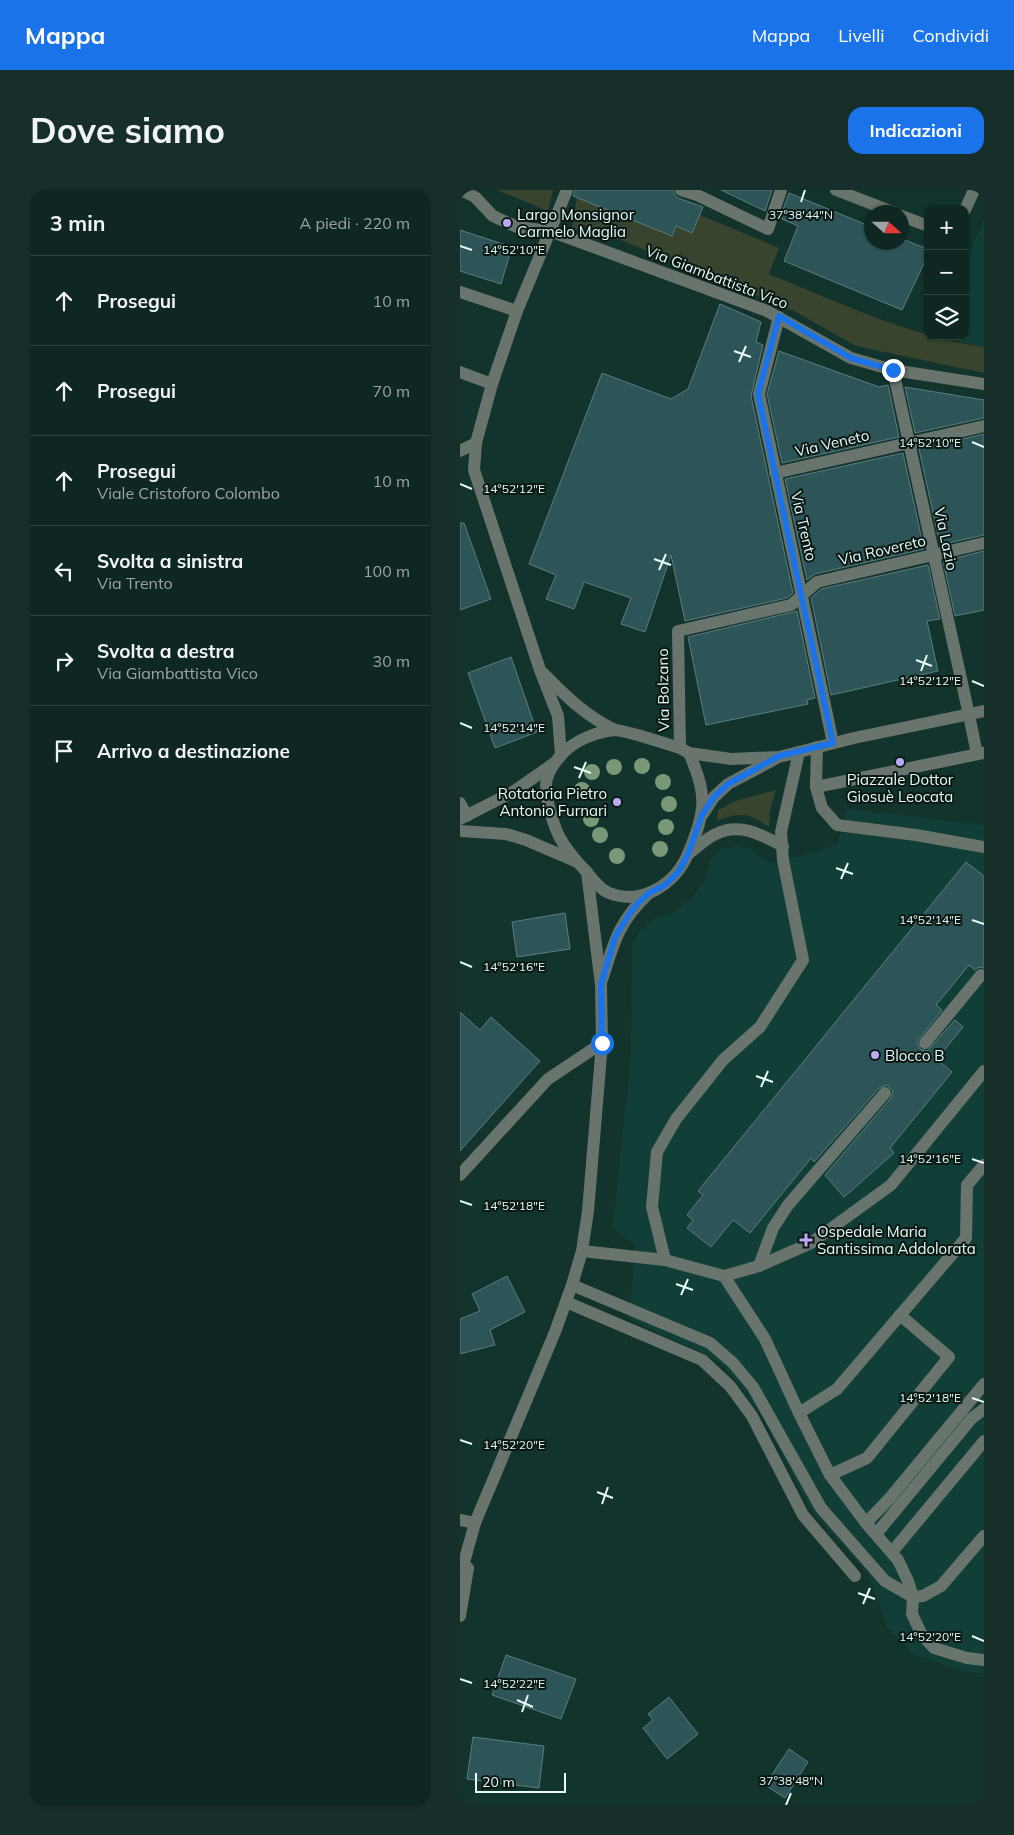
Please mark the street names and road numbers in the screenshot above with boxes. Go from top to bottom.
street label: Via Giambattista Vico [643,241,791,313]
street label: Via Veneto [793,425,871,461]
street label: Via Trento [787,489,821,563]
street label: Via Lazio [930,506,962,572]
street label: Via Rovereto [837,531,927,569]
street label: Via Bolzano [653,648,673,732]

